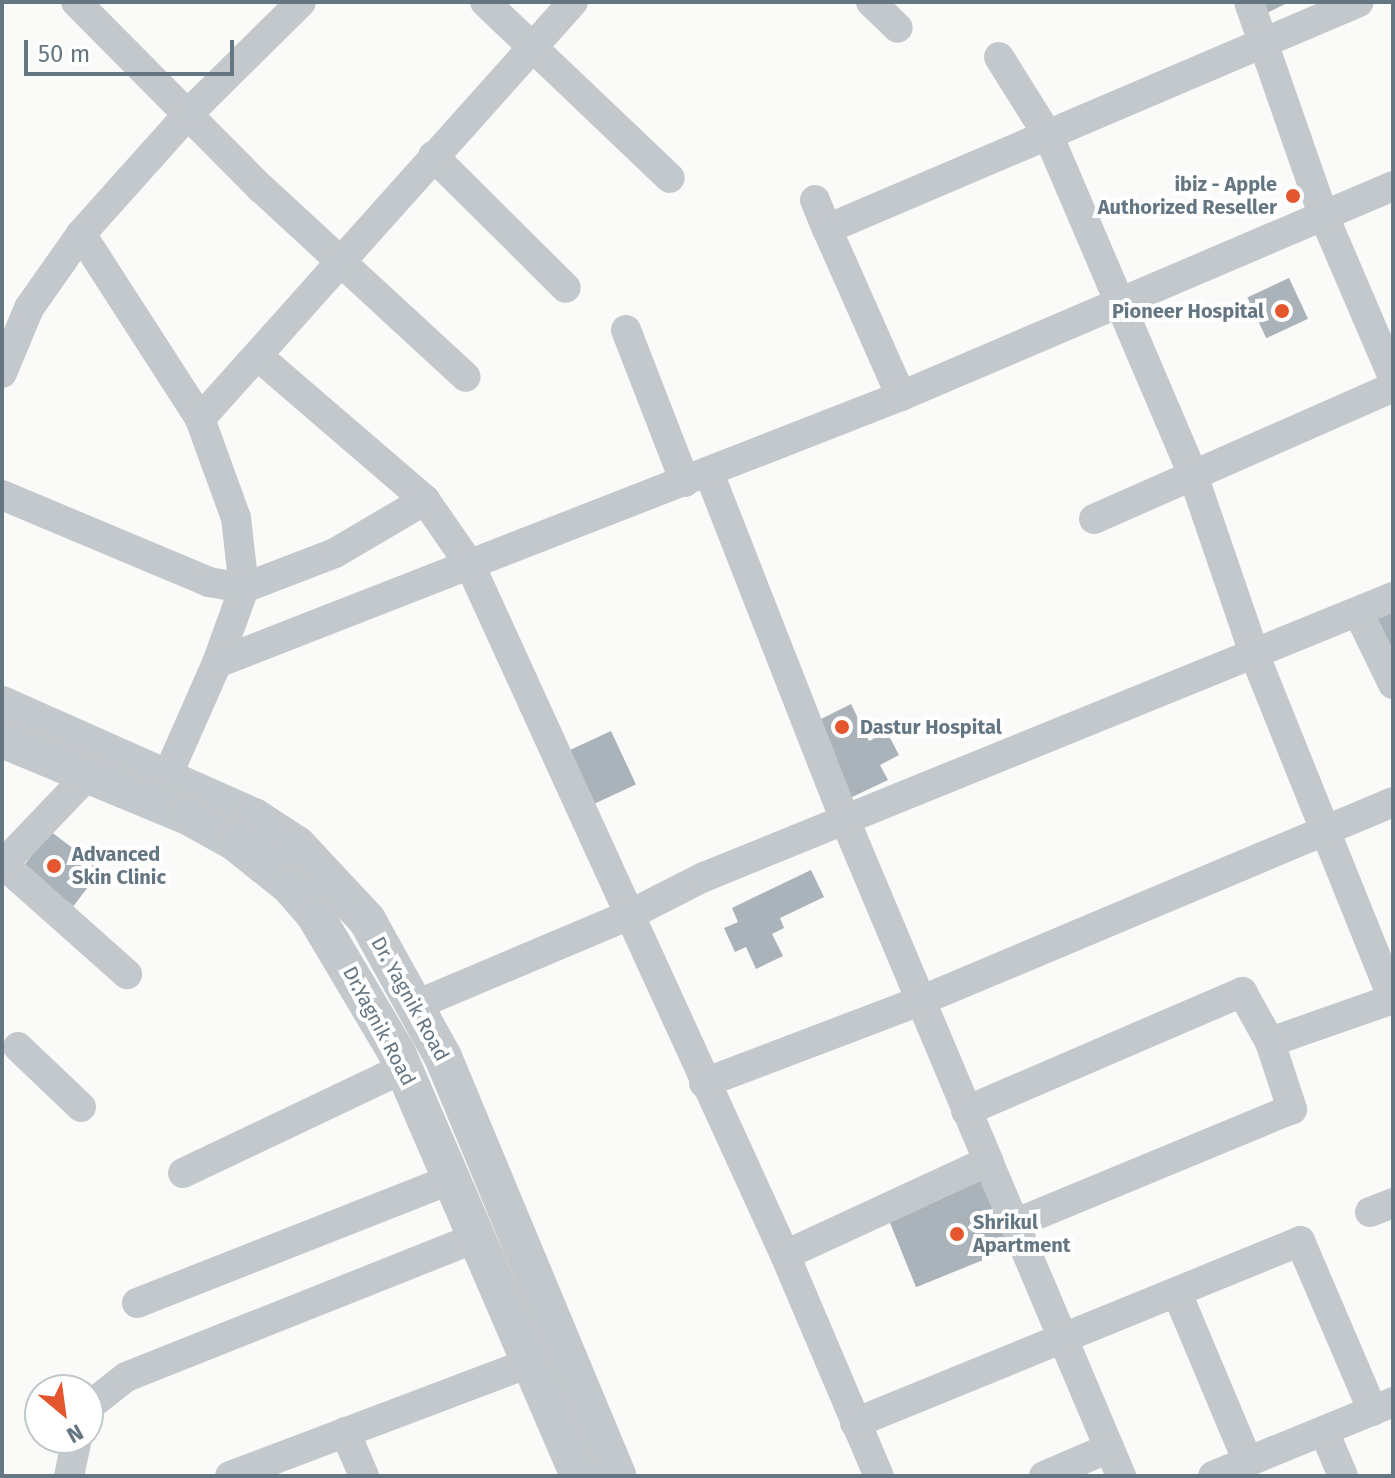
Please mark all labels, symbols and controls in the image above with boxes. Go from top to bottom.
scale bar [28,24,238,74]
text: 50 m [38,40,90,68]
place label: ibiz - Apple Authorized Reseller [1098,172,1277,219]
marker: ibiz - Apple Authorized Reseller [1284,187,1302,205]
place label: Pioneer Hospital [1112,299,1264,323]
marker: Pioneer Hospital [1271,300,1293,322]
place label: Dastur Hospital [860,715,1002,739]
marker: Dastur Hospital [831,716,853,738]
place label: Advanced Skin Clinic [72,842,166,889]
marker: Advanced Skin Clinic [43,855,65,877]
street label: Dr. Yagnik Road [366,933,454,1065]
street label: Dr.Yagnik Road [338,962,420,1090]
place label: Shrikul Apartment [973,1210,1070,1257]
marker: Shrikul Apartment [948,1225,966,1243]
north arrow [24,1374,104,1454]
text: N [62,1418,88,1449]

